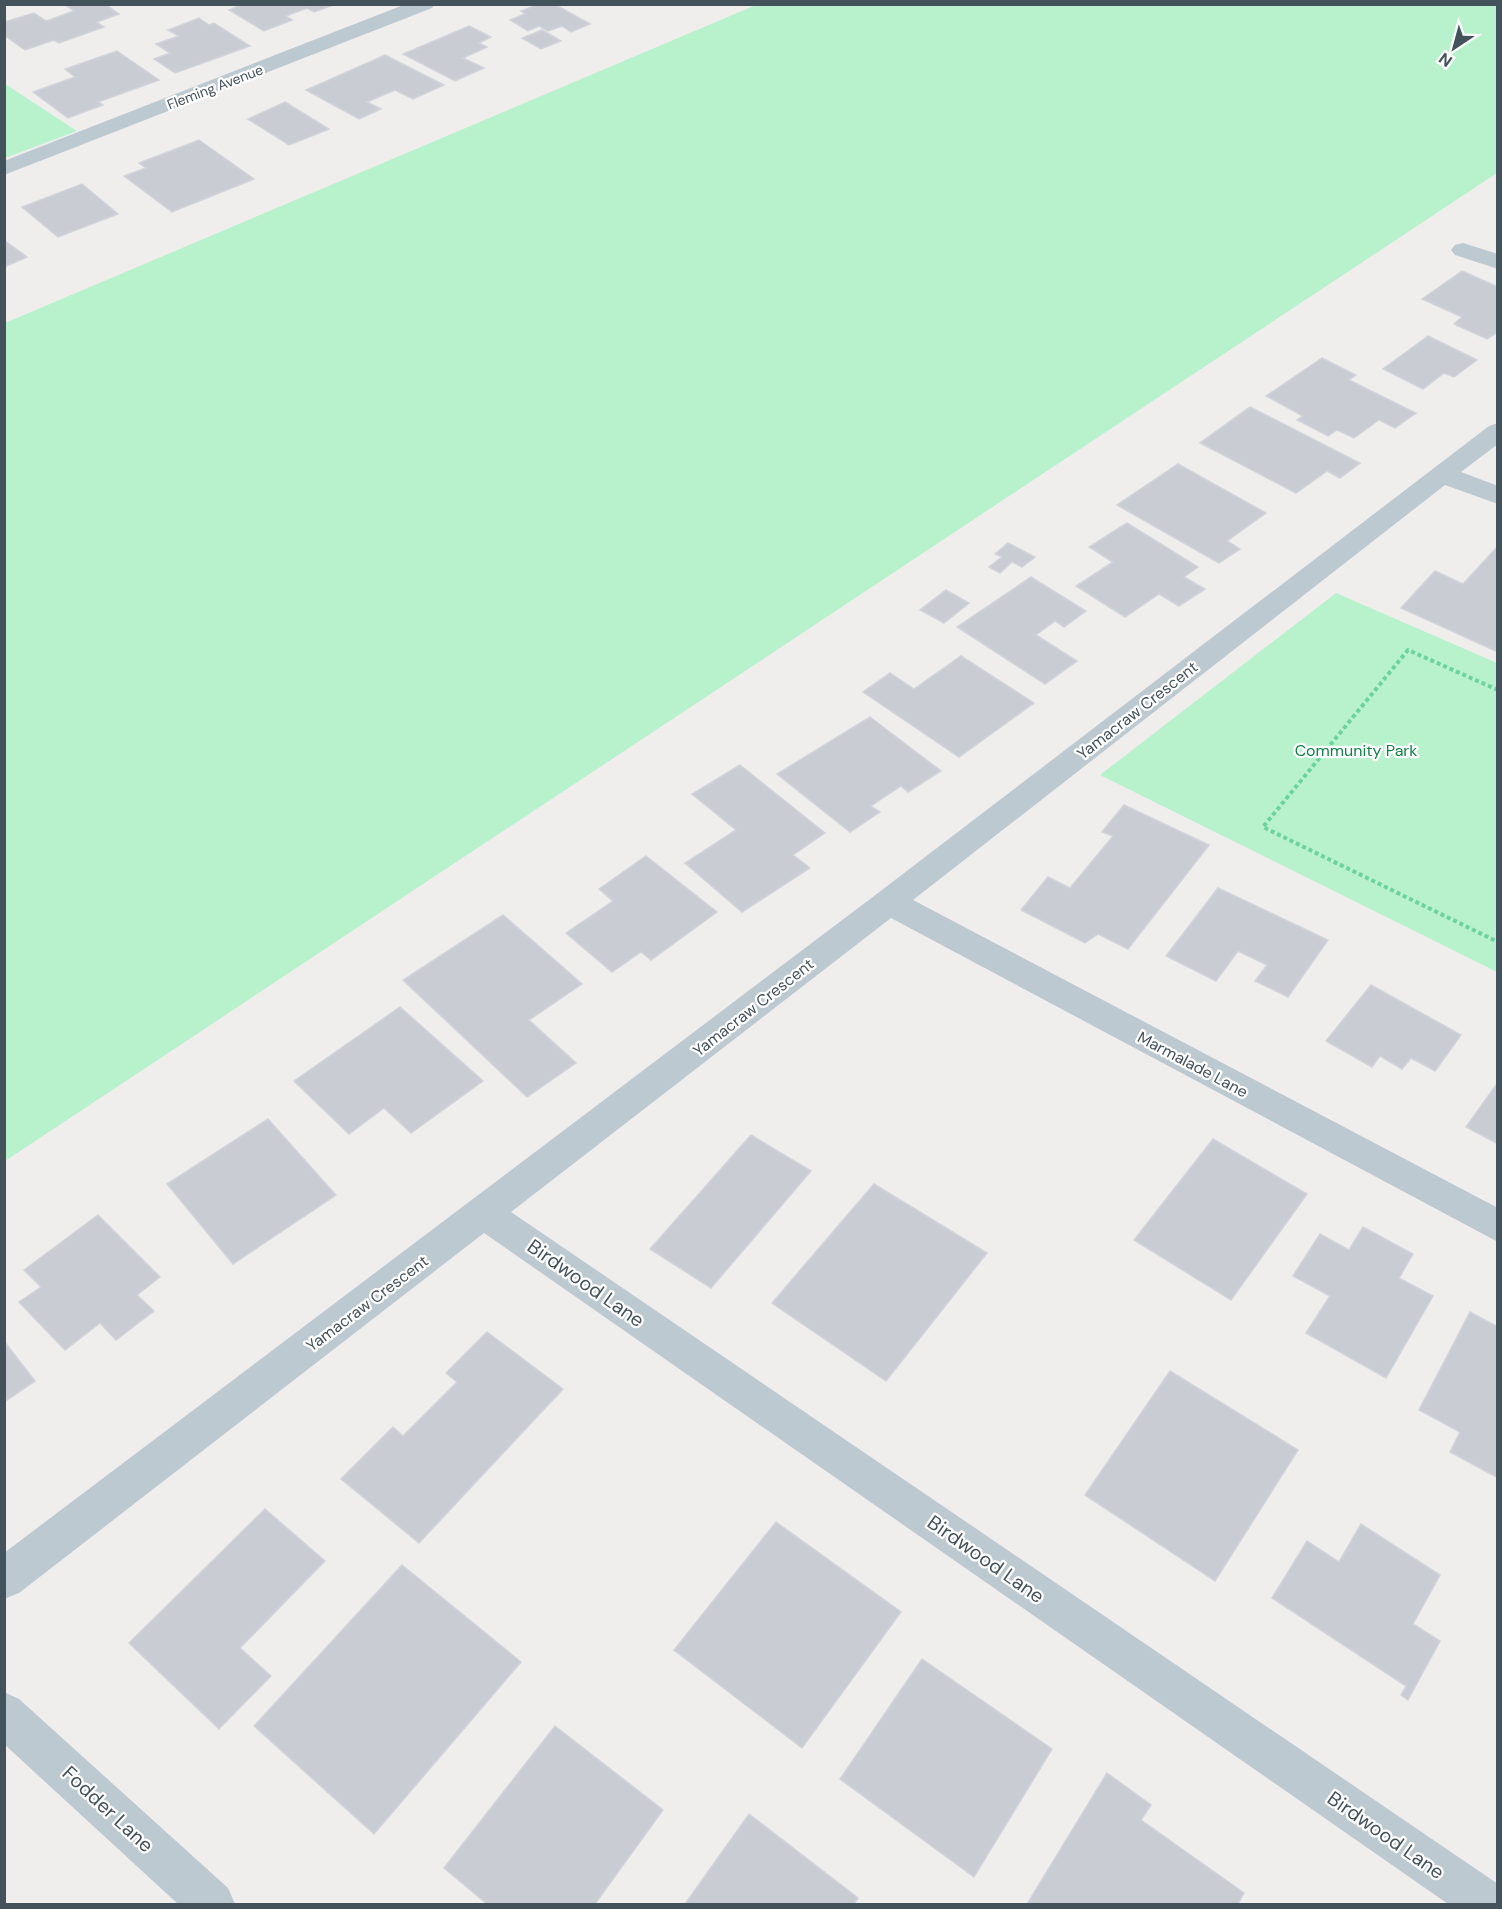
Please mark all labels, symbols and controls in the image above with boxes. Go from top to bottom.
north arrow [1424,18,1484,78]
text: N [1435,48,1456,72]
street label: Fleming Avenue [164,60,266,114]
street label: Yamacraw Crescent [1073,657,1202,764]
park label: Community Park [1295,740,1417,761]
street label: Yamacraw Crescent [689,954,818,1061]
street label: Marmalade Lane [1134,1027,1252,1102]
street label: Birdwood Lane [522,1233,650,1333]
street label: Yamacraw Crescent [302,1251,433,1356]
street label: Birdwood Lane [922,1509,1050,1609]
street label: Fodder Lane [57,1760,159,1858]
street label: Birdwood Lane [1322,1785,1450,1885]

